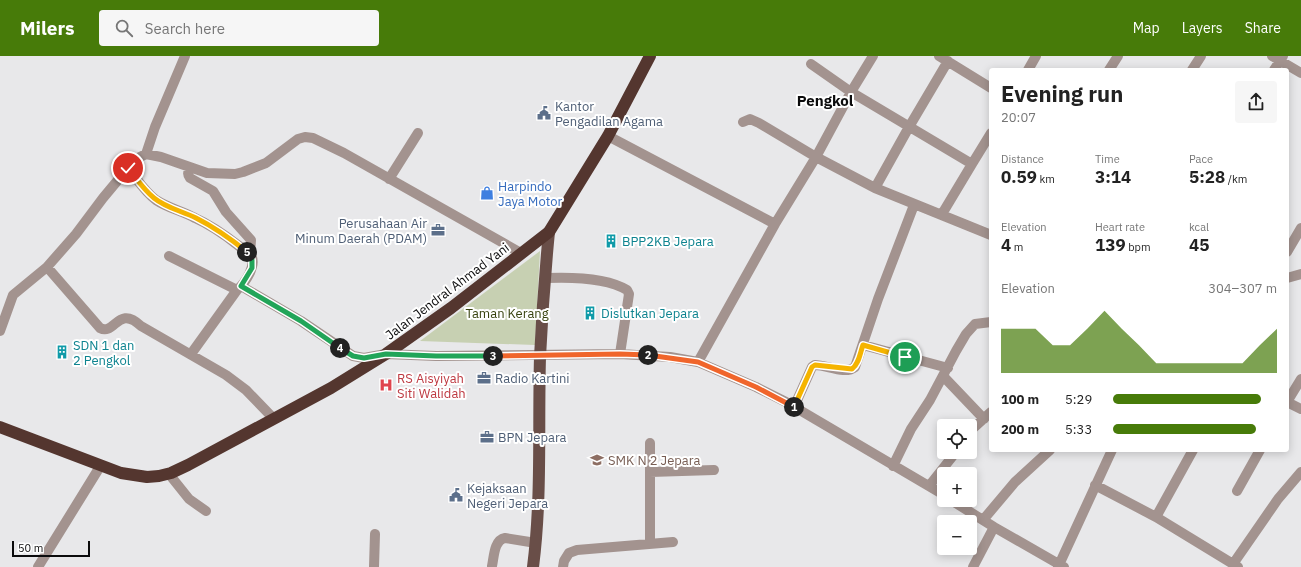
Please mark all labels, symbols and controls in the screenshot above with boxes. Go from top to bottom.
search box [99,10,379,46]
text: Milers [20,16,75,40]
icon: search [113,17,135,39]
text: Search here [145,19,225,38]
text: Map [1133,19,1160,37]
text: Layers [1182,19,1223,37]
text: Share [1245,19,1281,37]
text: Evening run [1001,79,1123,108]
button: share [1235,81,1277,123]
district label: Pengkol [797,91,854,110]
place label: Kantor Pengadilan Agama [555,98,663,130]
public building icon: Kantor Pengadilan Agama [536,105,552,121]
text: 20:07 [1001,109,1036,126]
pin [111,151,145,185]
text: Distance [1001,152,1044,166]
text: Time [1095,152,1120,166]
text: Pace [1189,152,1213,166]
icon: check [117,157,139,179]
text: 0.59 [1001,166,1037,188]
text: 3:14 [1095,166,1131,188]
text: 5:28 [1189,166,1225,188]
text: km [1037,172,1055,186]
text: /km [1225,172,1247,186]
place label: Harpindo Jaya Motor [498,178,562,210]
shop icon: Harpindo Jaya Motor [479,185,495,201]
place label: Perusahaan Air Minum Daerah (PDAM) [295,215,427,247]
text: Elevation [1001,220,1047,234]
text: Heart rate [1095,220,1145,234]
text: kcal [1189,220,1209,234]
office icon: Perusahaan Air Minum Daerah (PDAM) [430,222,446,238]
building icon: BPP2KB Jepara [603,233,619,249]
place label: BPP2KB Jepara [622,233,714,250]
text: 4 [1001,234,1011,256]
text: 139 [1095,234,1126,256]
text: 45 [1189,234,1209,256]
street label: Jalan Jendral Ahmad Yani [382,239,513,344]
text: m [1011,240,1023,254]
text: bpm [1126,240,1151,254]
pin: 5 [237,242,257,262]
text: 5 [244,245,250,259]
text: Elevation [1001,280,1055,297]
text: 304–307 m [1208,280,1277,297]
park label: Taman Kerang [465,305,549,322]
building icon: Dislutkan Jepara [582,305,598,321]
place label: Dislutkan Jepara [601,305,699,322]
place label: SDN 1 dan 2 Pengkol [73,337,134,369]
pin: 4 [330,338,350,358]
pin [888,340,922,374]
text: 4 [337,341,343,355]
building icon: SDN 1 dan 2 Pengkol [54,344,70,360]
pin: 2 [638,345,658,365]
pin: 3 [483,346,503,366]
icon: arrive [894,346,916,368]
text: 2 [645,348,651,362]
text: 3 [490,349,496,363]
place label: RS Aisyiyah Siti Walidah [397,370,466,402]
office icon: Radio Kartini [476,370,492,386]
place label: Radio Kartini [495,370,570,387]
hospital icon: RS Aisyiyah Siti Walidah [378,377,394,393]
text: 100 m [1001,391,1039,408]
text: 5:29 [1065,391,1092,408]
pin: 1 [784,397,804,417]
text: 1 [791,400,797,414]
map controls [937,419,977,555]
button: locate [937,419,977,459]
text: 200 m [1001,421,1039,438]
text: 5:33 [1065,421,1092,438]
office icon: BPN Jepara [479,429,495,445]
place label: BPN Jepara [498,429,567,446]
school or university icon: SMK N 2 Jepara [589,452,605,468]
place label: SMK N 2 Jepara [608,452,701,469]
button: + [937,467,977,507]
place label: Kejaksaan Negeri Jepara [467,480,548,512]
public building icon: Kejaksaan Negeri Jepara [448,487,464,503]
button: − [937,515,977,555]
scale bar [12,539,90,558]
text: 50 m [18,541,43,555]

